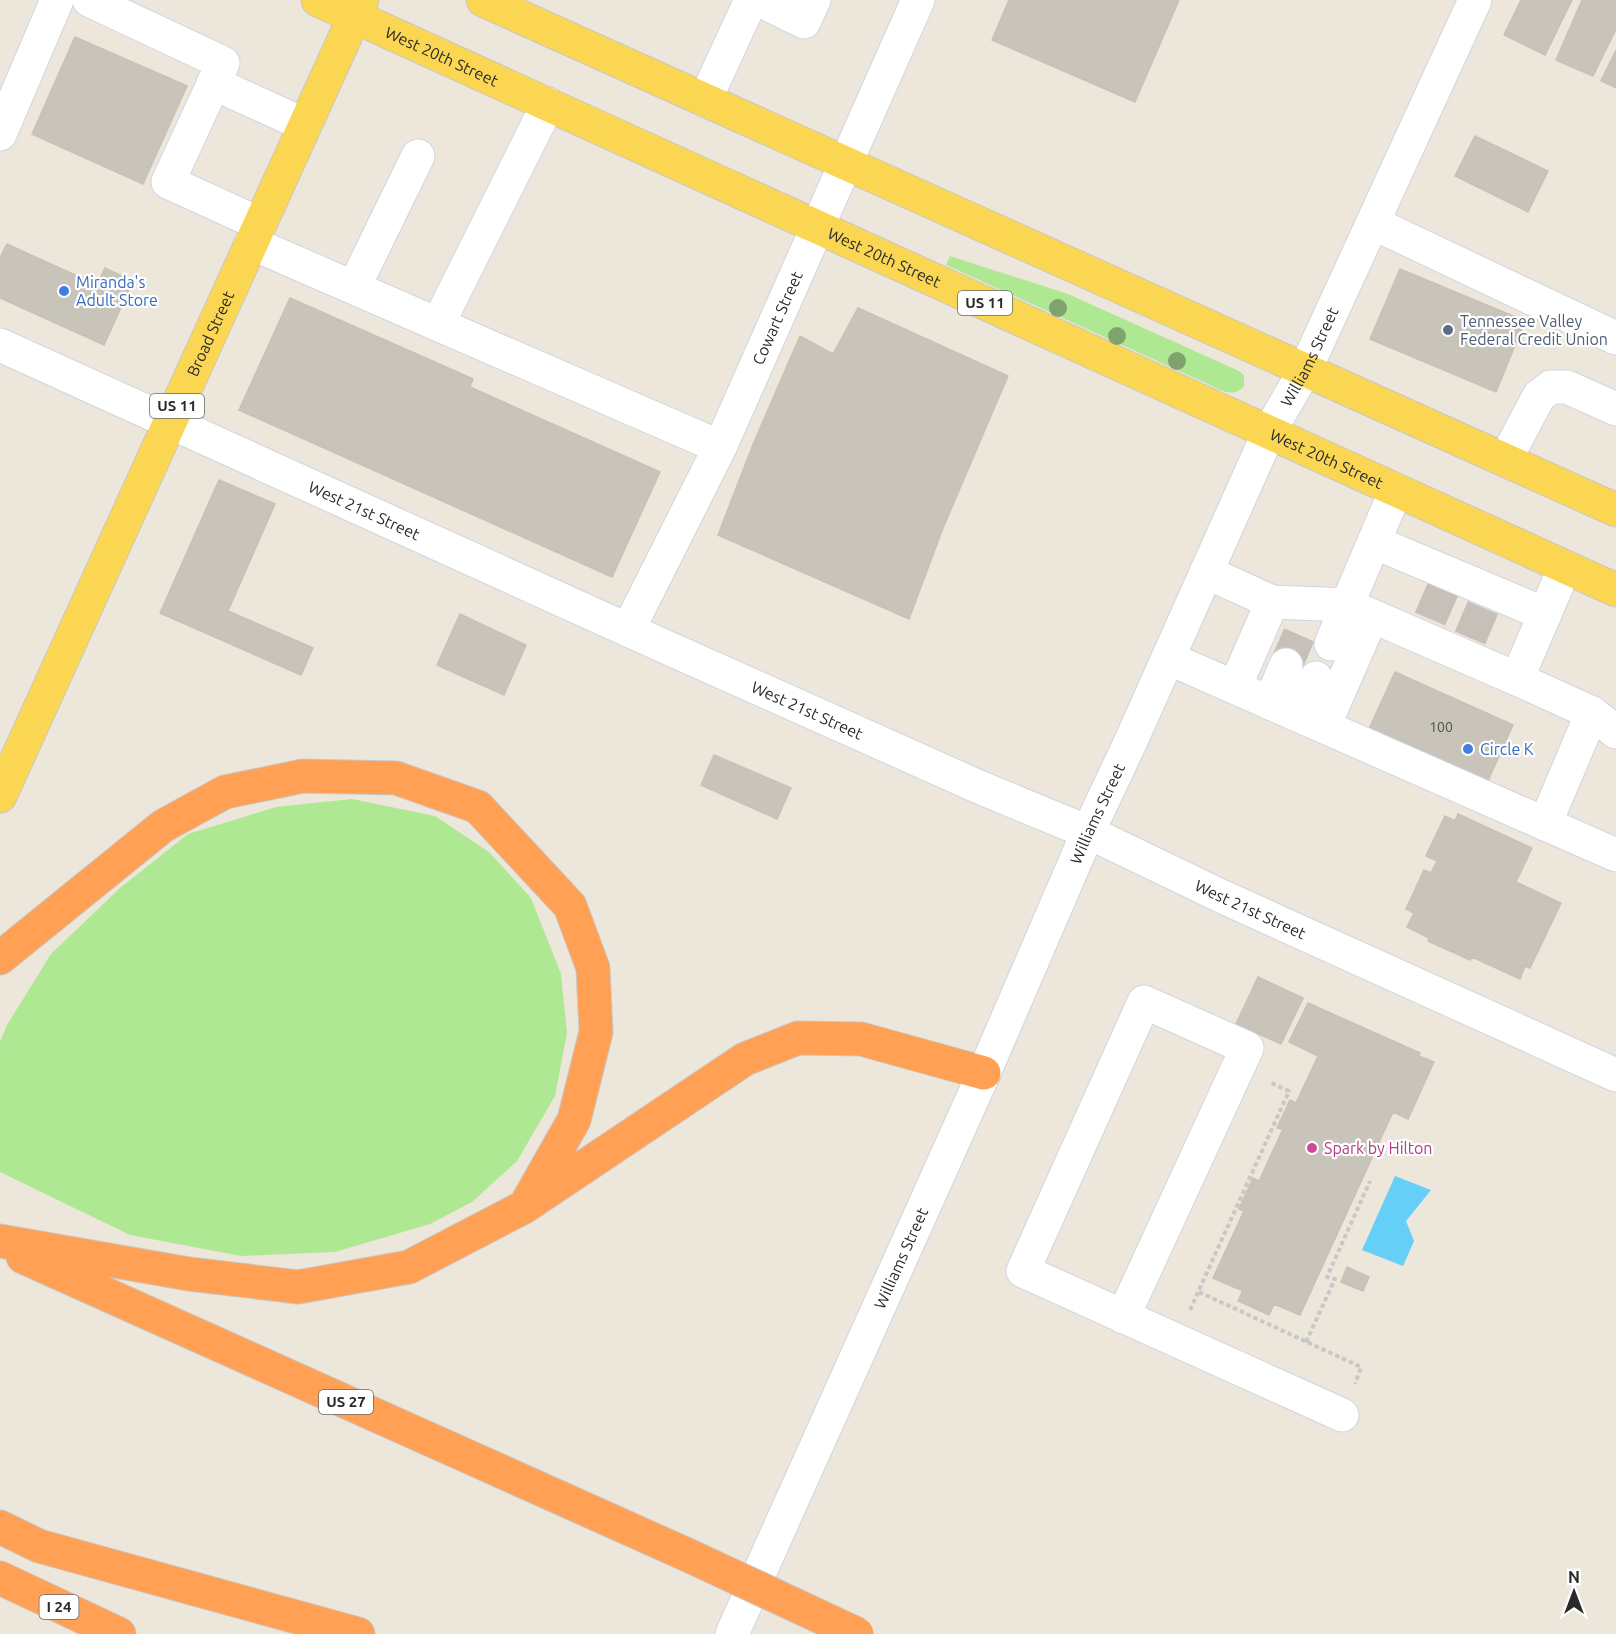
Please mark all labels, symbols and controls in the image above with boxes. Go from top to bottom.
street label: West 20th Street [382,23,502,90]
street label: West 20th Street [825,224,944,291]
street label: Cowart Street [749,268,806,368]
place label: Miranda's Adult Store [76,273,158,309]
marker: Miranda's Adult Store [57,284,71,298]
street label: Broad Street [183,288,238,379]
road number: US 11 [958,291,1012,315]
street label: Williams Street [1277,304,1342,410]
place label: Tennessee Valley Federal Credit Union [1460,312,1608,348]
marker: Tennessee Valley Federal Credit Union [1441,323,1455,337]
road number: US 11 [150,394,204,418]
street label: West 20th Street [1267,425,1387,492]
street label: West 21st Street [306,477,423,544]
street label: West 21st Street [749,677,866,743]
house number: 100 [1429,719,1453,735]
place label: Circle K [1480,740,1534,758]
marker: Circle K [1461,742,1475,756]
street label: Williams Street [1066,760,1128,867]
street label: West 21st Street [1192,876,1309,943]
place label: Spark by Hilton [1324,1139,1432,1157]
marker: Spark by Hilton [1305,1141,1319,1155]
street label: Williams Street [870,1204,932,1311]
road number: US 27 [319,1390,373,1414]
north arrow [1544,1562,1604,1622]
text: N [1568,1568,1580,1586]
road number: I 24 [40,1595,78,1619]

